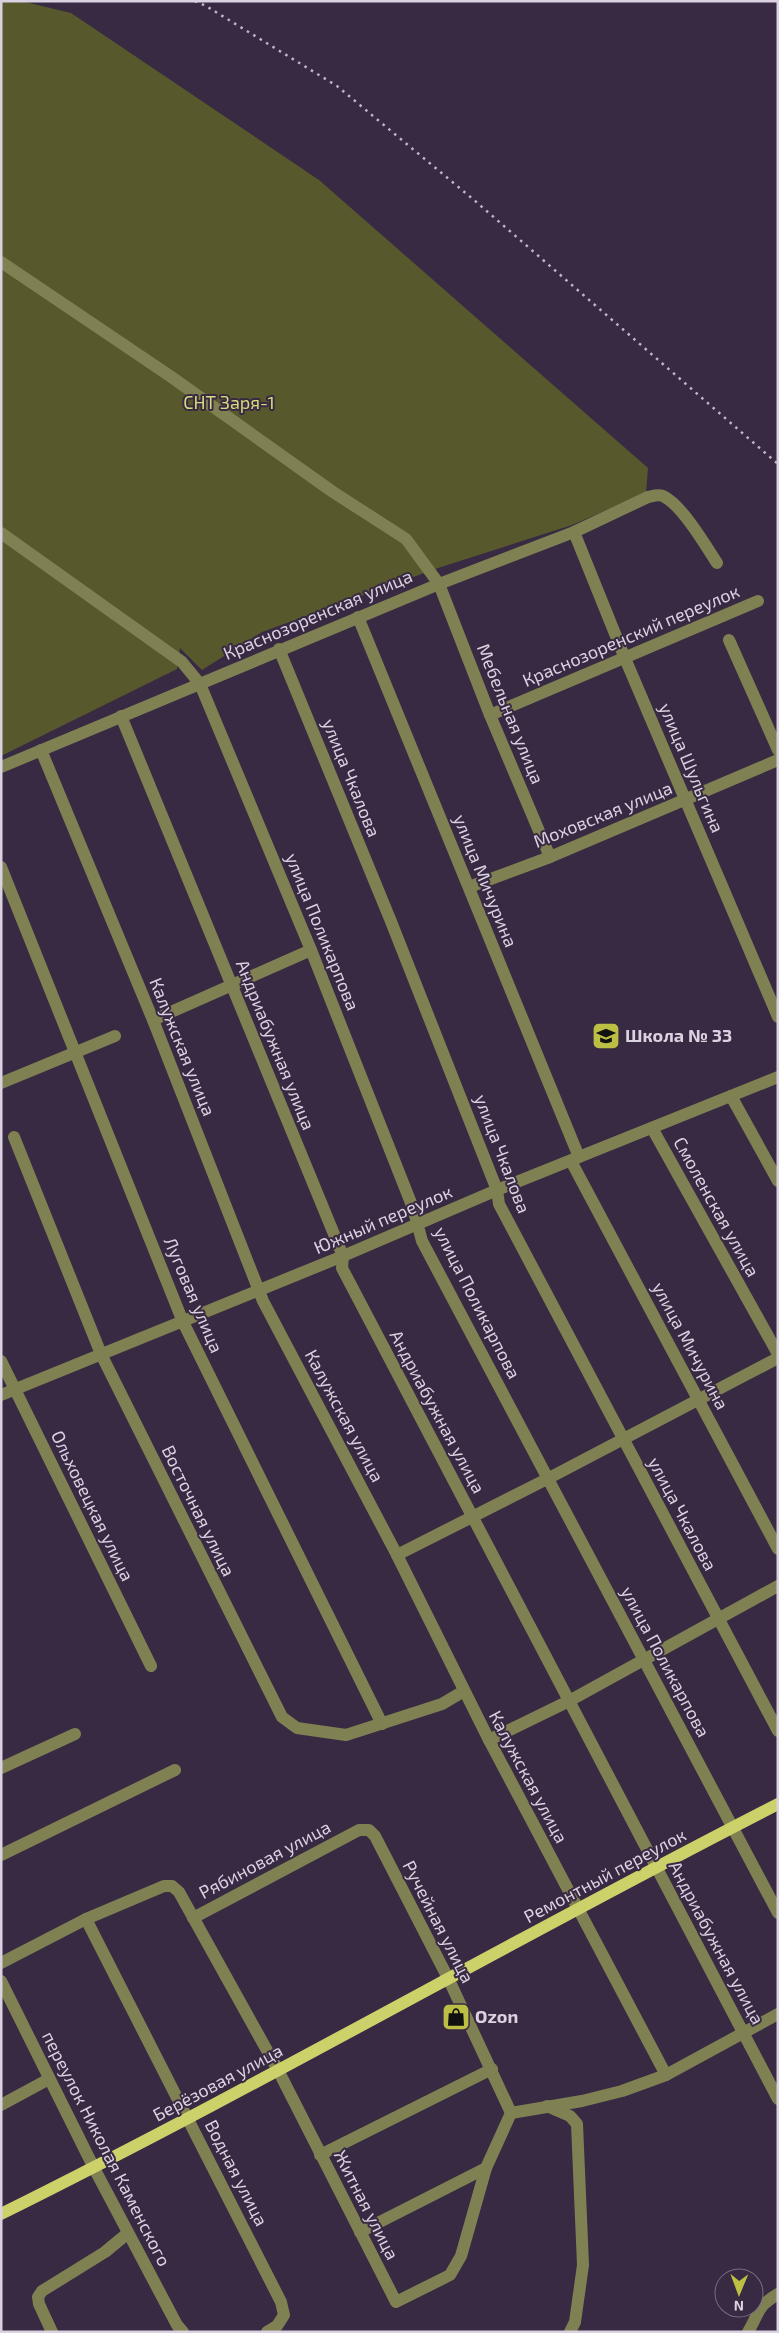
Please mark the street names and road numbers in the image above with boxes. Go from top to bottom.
street label: Краснозоренская улица [220,564,415,664]
street label: Краснозоренский переулок [519,579,743,691]
street label: Мебельная улица [473,640,549,787]
street label: улица Шульгина [655,699,729,836]
street label: улица Чкалова [318,715,386,840]
street label: Моховская улица [530,776,675,852]
street label: улица Мичурина [449,811,523,950]
street label: улица Поликарпова [281,850,365,1014]
street label: Андриабужная улица [232,956,320,1133]
street label: Калужская улица [145,974,221,1119]
street label: улица Чкалова [470,1091,536,1216]
street label: Смоленская улица [669,1133,764,1280]
street label: Южный переулок [310,1180,455,1258]
street label: улица Поликарпова [430,1223,526,1382]
street label: Луговая улица [160,1233,228,1356]
street label: улица Мичурина [648,1278,734,1413]
street label: Андриабужная улица [386,1326,490,1497]
street label: Калужская улица [301,1345,389,1486]
street label: Ольховецкая улица [47,1427,139,1585]
street label: Восточная улица [158,1441,240,1580]
street label: улица Чкалова [644,1453,722,1574]
street label: улица Поликарпова [617,1582,715,1741]
street label: Калужская улица [485,1706,573,1847]
street label: Рябиновая улица [195,1815,334,1903]
street label: Ремонтный переулок [520,1823,690,1927]
street label: Ручейная улица [399,1857,479,1986]
street label: Андриабужная улица [665,1857,769,2028]
street label: переулок Николая Каменского [38,2027,176,2270]
street label: Берёзовая улица [149,2039,286,2126]
street label: Водная улица [201,2116,273,2229]
street label: Житная улица [330,2146,404,2263]

